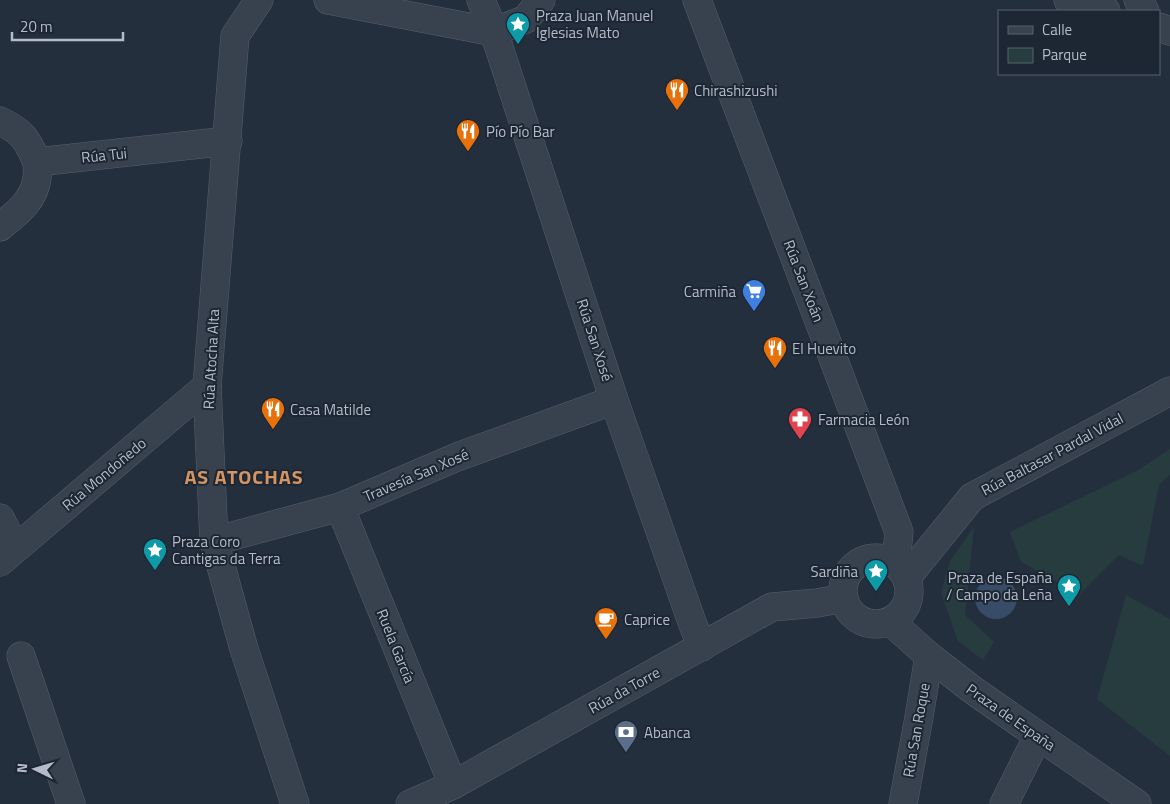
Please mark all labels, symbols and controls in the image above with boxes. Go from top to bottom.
place label: Praza Juan Manuel Iglesias Mato [536,4,654,44]
scale bar [12,10,124,42]
legend [998,10,1160,75]
place icon: Praza Juan Manuel Iglesias Mato [505,11,531,45]
text: 20 m [20,15,53,38]
text: Calle [1042,18,1072,41]
text: Parque [1042,43,1087,66]
restaurant icon: Chirashizushi [664,77,690,111]
place label: Chirashizushi [694,79,778,102]
restaurant icon: Pío Pío Bar [455,118,481,152]
place label: Pío Pío Bar [486,120,555,143]
street label: Rúa Tui [80,141,128,169]
street label: Rúa San Xoán [778,236,830,326]
supermarket icon: Carmiña [741,278,767,312]
place label: Carmiña [684,280,736,303]
street label: Rúa San Xosé [571,296,619,384]
street label: Rúa Atocha Alta [197,308,225,410]
restaurant icon: El Huevito [762,335,788,369]
place label: El Huevito [792,337,856,360]
restaurant icon: Casa Matilde [260,396,286,430]
place label: Casa Matilde [290,398,371,421]
pharmacy icon: Farmacia León [787,406,813,440]
street label: Rúa Baltasar Pardal Vidal [977,407,1127,501]
place label: Farmacia León [818,408,909,431]
street label: Rúa Mondoñedo [57,432,151,516]
street label: Travesía San Xosé [360,442,472,508]
district label: AS ATOCHAS [184,461,304,492]
place label: Praza Coro Cantigas da Terra [172,530,281,570]
place icon: Praza Coro Cantigas da Terra [142,537,168,571]
place icon: Sardiña [863,558,889,592]
place label: Sardiña [811,560,858,583]
place label: Praza de España / Campo da Leña [946,566,1052,606]
place icon: Praza de España / Campo da Leña [1056,573,1082,607]
street label: Ruela García [371,605,421,687]
cafe icon: Caprice [593,606,619,640]
place label: Caprice [624,608,670,631]
street label: Rúa da Torre [584,661,664,719]
street label: Praza de España [962,678,1061,757]
street label: Rúa San Roque [896,681,936,779]
bank icon: Abanca [613,719,639,753]
place label: Abanca [644,721,691,744]
north arrow [10,744,60,794]
text: N [11,762,32,774]

